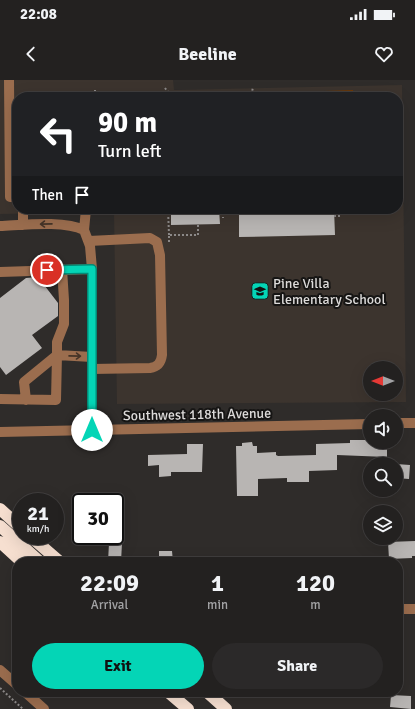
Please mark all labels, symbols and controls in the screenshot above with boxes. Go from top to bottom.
text: 22:08 [20,5,57,23]
icon: back [20,43,42,65]
text: Beeline [178,43,237,65]
icon: heart [373,43,395,65]
text: 90 m [98,106,157,140]
icon: left [32,108,84,160]
text: Turn left [98,140,161,162]
icon: arrive [71,184,93,206]
text: Then [32,186,63,204]
one-way arrow [40,221,53,228]
pin [30,253,64,287]
icon: arrive [36,259,58,281]
place label: Pine Villa Elementary School [273,275,386,308]
school or university icon: Pine Villa Elementary School [250,281,270,301]
one-way arrow [68,353,81,360]
north arrow [363,361,403,401]
map controls [363,361,403,545]
street label: Southwest 118th Avenue [123,405,271,424]
position arrow [71,409,113,451]
button: sound [363,409,403,449]
button: search [363,457,403,497]
speed limit sign: 30 [72,493,124,545]
text: 21 [27,501,49,526]
button: layers [363,505,403,545]
text: km/h [27,523,49,535]
text: 22:09 [80,568,139,598]
text: 1 [211,568,224,598]
text: 120 [296,568,335,598]
text: Arrival [91,597,128,613]
text: min [207,597,228,613]
text: m [310,597,321,613]
button: Exit [32,643,204,689]
button: Share [212,643,383,689]

